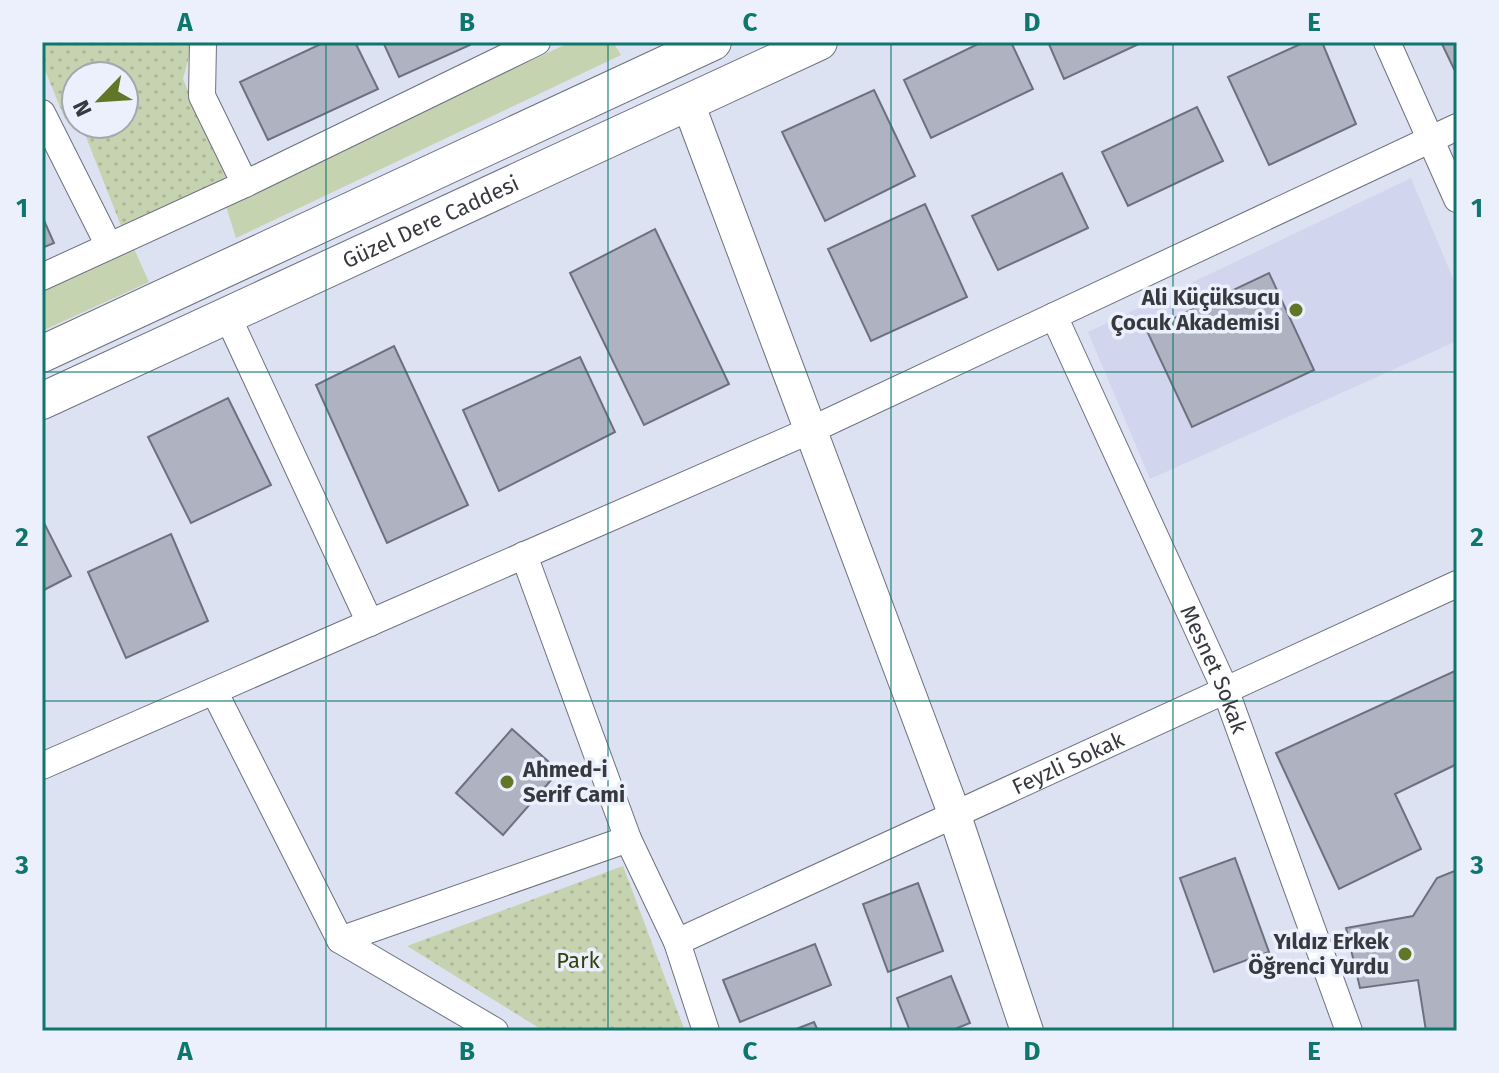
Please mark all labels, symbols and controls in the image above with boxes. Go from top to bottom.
text: A [176,7,193,38]
text: B [459,7,475,38]
text: C [743,7,758,38]
text: D [1024,7,1041,38]
text: E [1307,7,1321,38]
north arrow [60,60,140,140]
text: N [67,96,98,121]
street label: Güzel Dere Caddesi [338,170,523,274]
text: 1 [16,193,28,224]
text: 1 [1471,193,1483,224]
place label: Ali Küçüksucu Çocuk Akademisi [1111,284,1280,336]
marker: Ali Küçüksucu Çocuk Akademisi [1287,301,1305,319]
text: 2 [15,522,29,553]
text: 2 [1470,522,1484,553]
street label: Mesnet Sokak [1174,601,1253,738]
street label: Feyzli Sokak [1008,725,1129,800]
place label: Ahmed-i Serif Cami [522,756,625,808]
marker: Ahmed-i Serif Cami [498,773,516,791]
text: 3 [14,850,29,881]
text: 3 [1469,850,1484,881]
place label: Yıldız Erkek Öğrenci Yurdu [1248,928,1390,980]
marker: Yıldız Erkek Öğrenci Yurdu [1396,945,1414,963]
park label: Park [556,947,600,974]
text: A [176,1036,193,1067]
text: B [459,1036,475,1067]
text: C [743,1036,758,1067]
text: D [1024,1036,1041,1067]
text: E [1307,1036,1321,1067]

